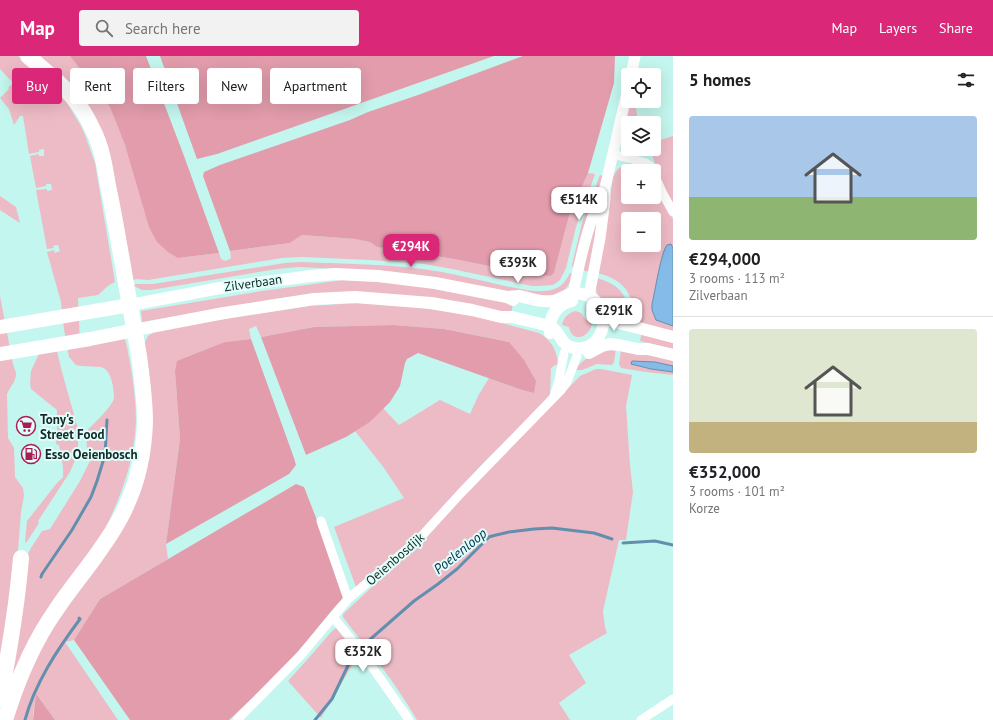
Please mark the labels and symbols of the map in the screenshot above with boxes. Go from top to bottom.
pin: €514K [551,187,607,221]
pin: €294K [383,234,439,268]
pin: €393K [490,250,546,284]
street label: Zilverbaan [223,271,283,295]
pin: €291K [586,298,642,332]
place label: Tony's Street Food [40,411,105,443]
supermarket icon: Tony's Street Food [15,415,37,437]
fuel station icon: Esso Oeienbosch [20,443,42,465]
place label: Esso Oeienbosch [45,446,138,463]
water label: Poelenloop [430,524,490,578]
street label: Oeienbosdijk [362,528,428,589]
pin: €352K [335,639,391,673]

